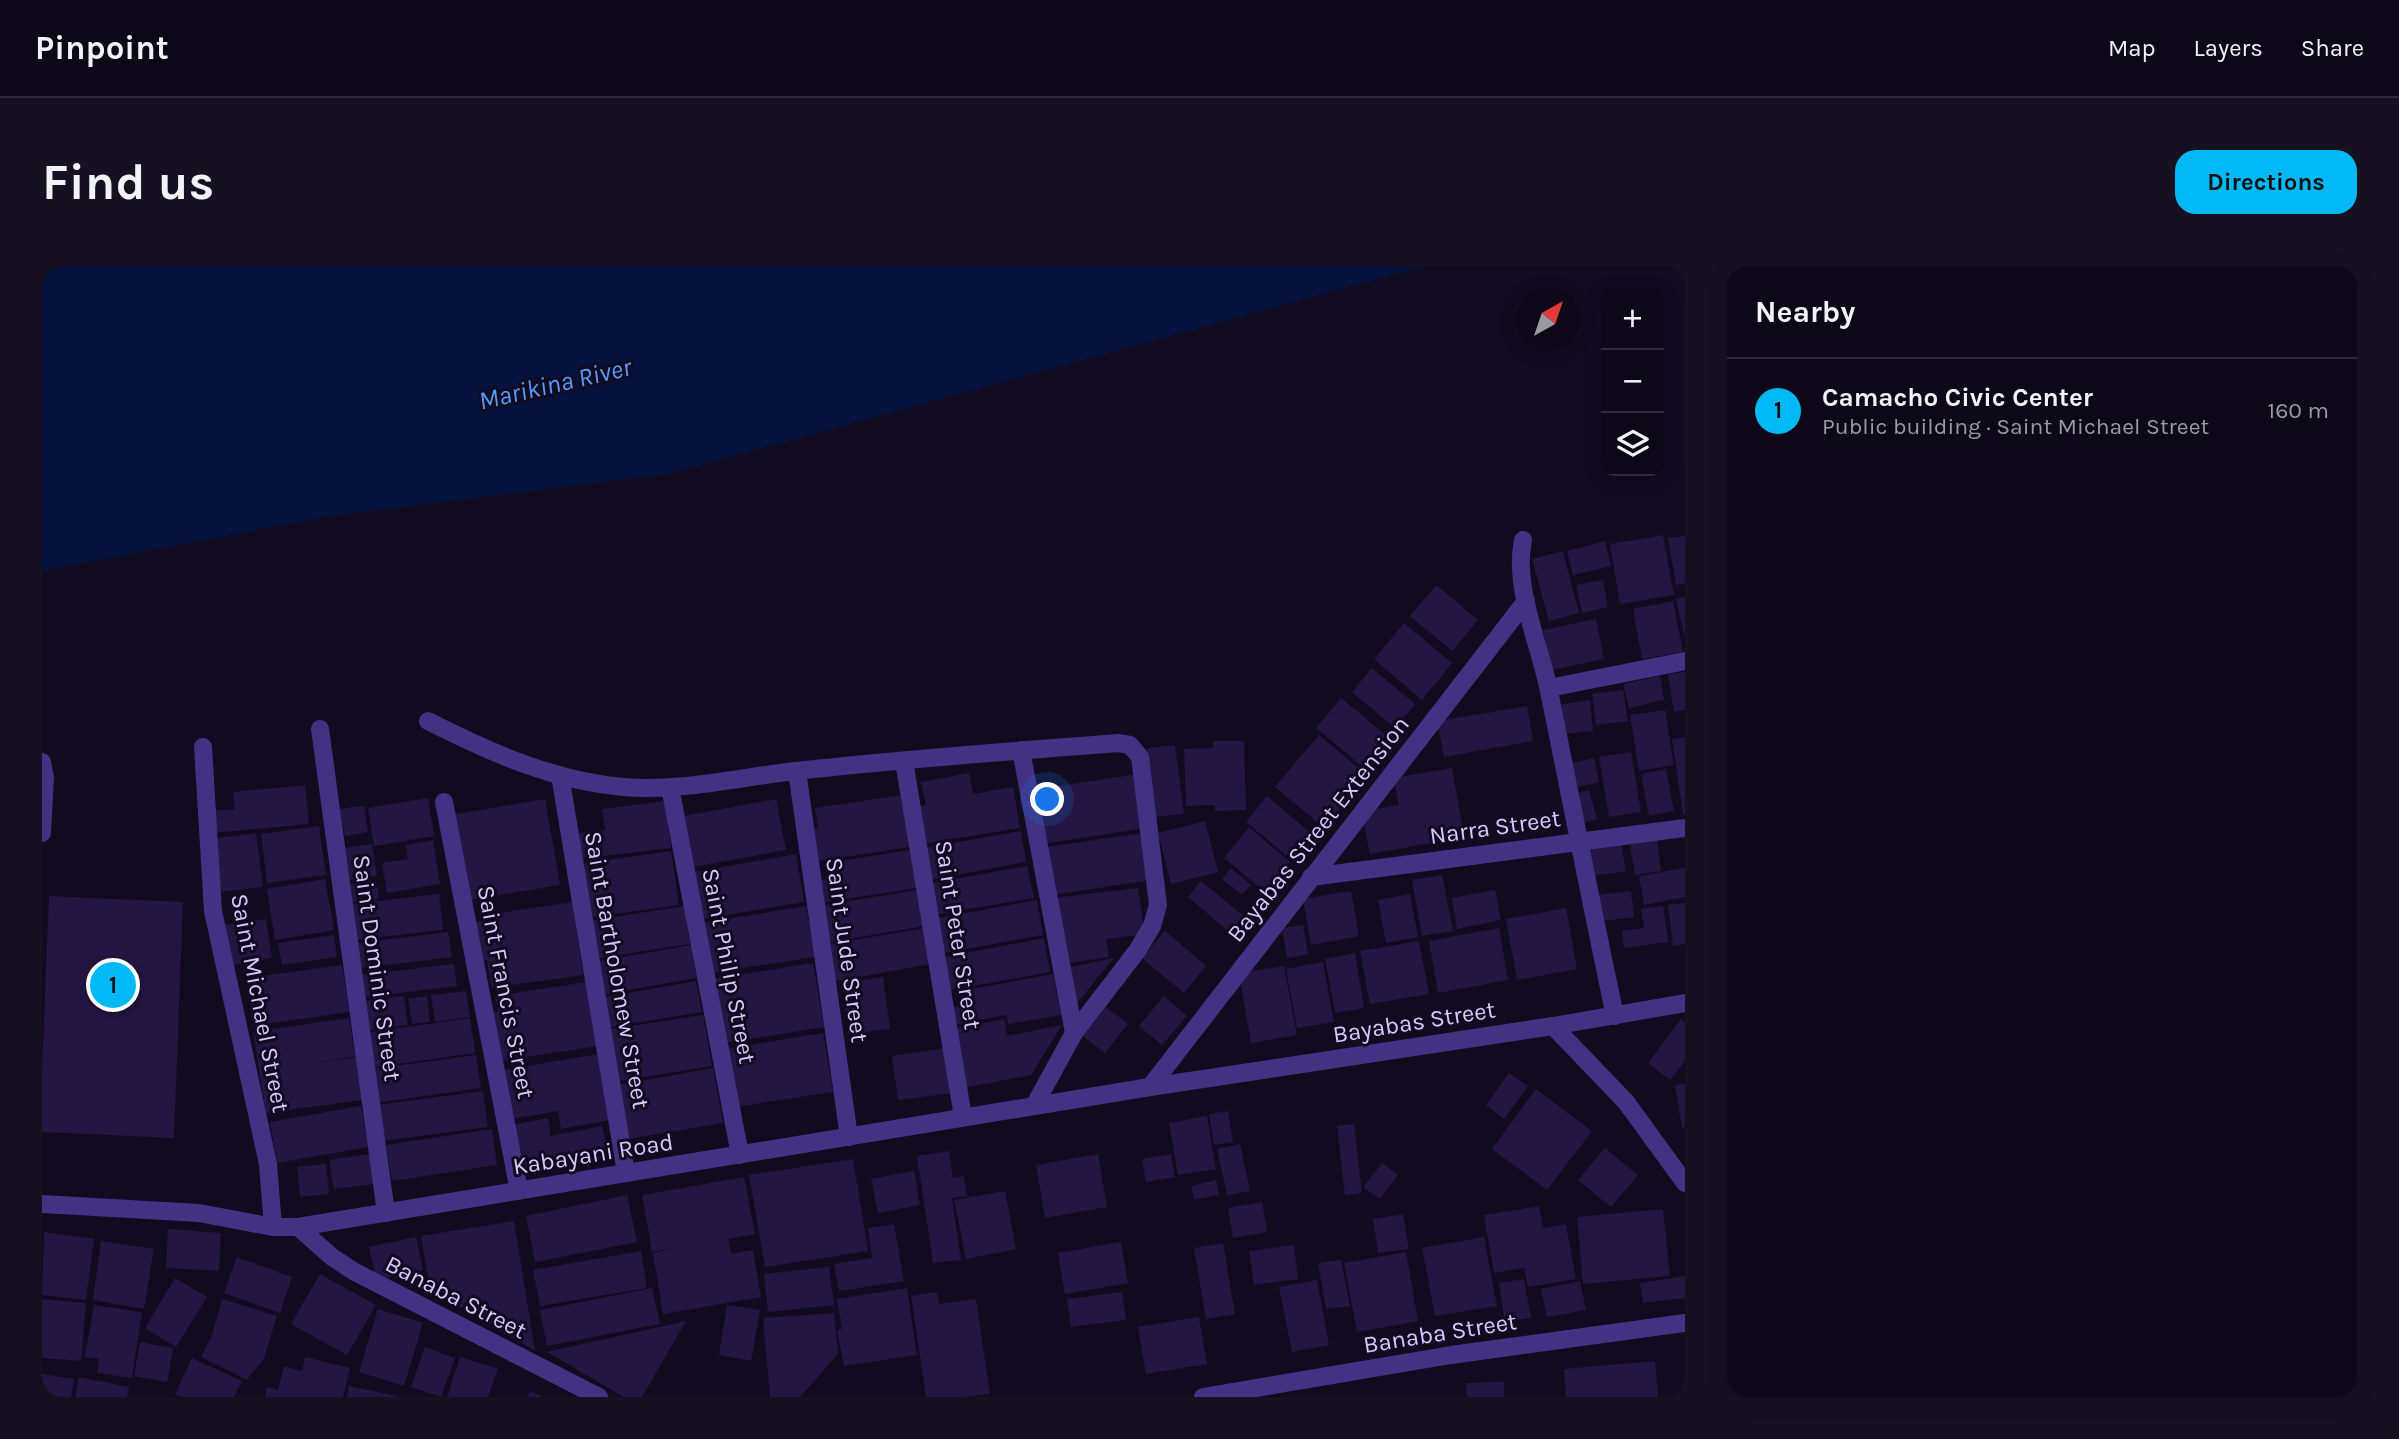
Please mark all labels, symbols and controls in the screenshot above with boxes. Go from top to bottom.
text: Pinpoint [35,29,169,67]
text: Map [2108,34,2156,62]
text: Layers [2194,34,2263,62]
text: Share [2301,34,2364,62]
button: Directions [2175,150,2357,214]
text: Find us [42,154,214,211]
north arrow [1517,287,1580,350]
map controls [1601,287,1664,476]
button: + [1601,287,1664,350]
text: Nearby [1755,294,1855,330]
button: − [1601,350,1664,413]
water label: Marikina River [476,351,635,417]
text: Camacho Civic Center [1822,382,2093,413]
text: 1 [1774,397,1782,424]
text: 160 m [2268,397,2329,424]
button: layers [1601,413,1664,476]
text: Public building · Saint Michael Street [1822,413,2209,440]
street label: Bayabas Street Extension [1221,711,1415,947]
your location [1030,782,1064,816]
street label: Narra Street [1428,804,1562,850]
street label: Saint Bartholomew Street [579,829,655,1111]
street label: Saint Peter Street [929,838,987,1032]
street label: Saint Dominic Street [347,853,407,1083]
street label: Saint Jude Street [820,856,874,1044]
street label: Saint Philip Street [696,866,762,1066]
street label: Saint Francis Street [472,883,540,1101]
street label: Saint Michael Street [225,891,295,1115]
pin: 1 [90,959,136,1011]
street label: Bayabas Street [1331,995,1497,1049]
street label: Kabayani Road [511,1127,675,1181]
street label: Banaba Street [381,1249,531,1345]
street label: Banaba Street [1361,1307,1519,1359]

